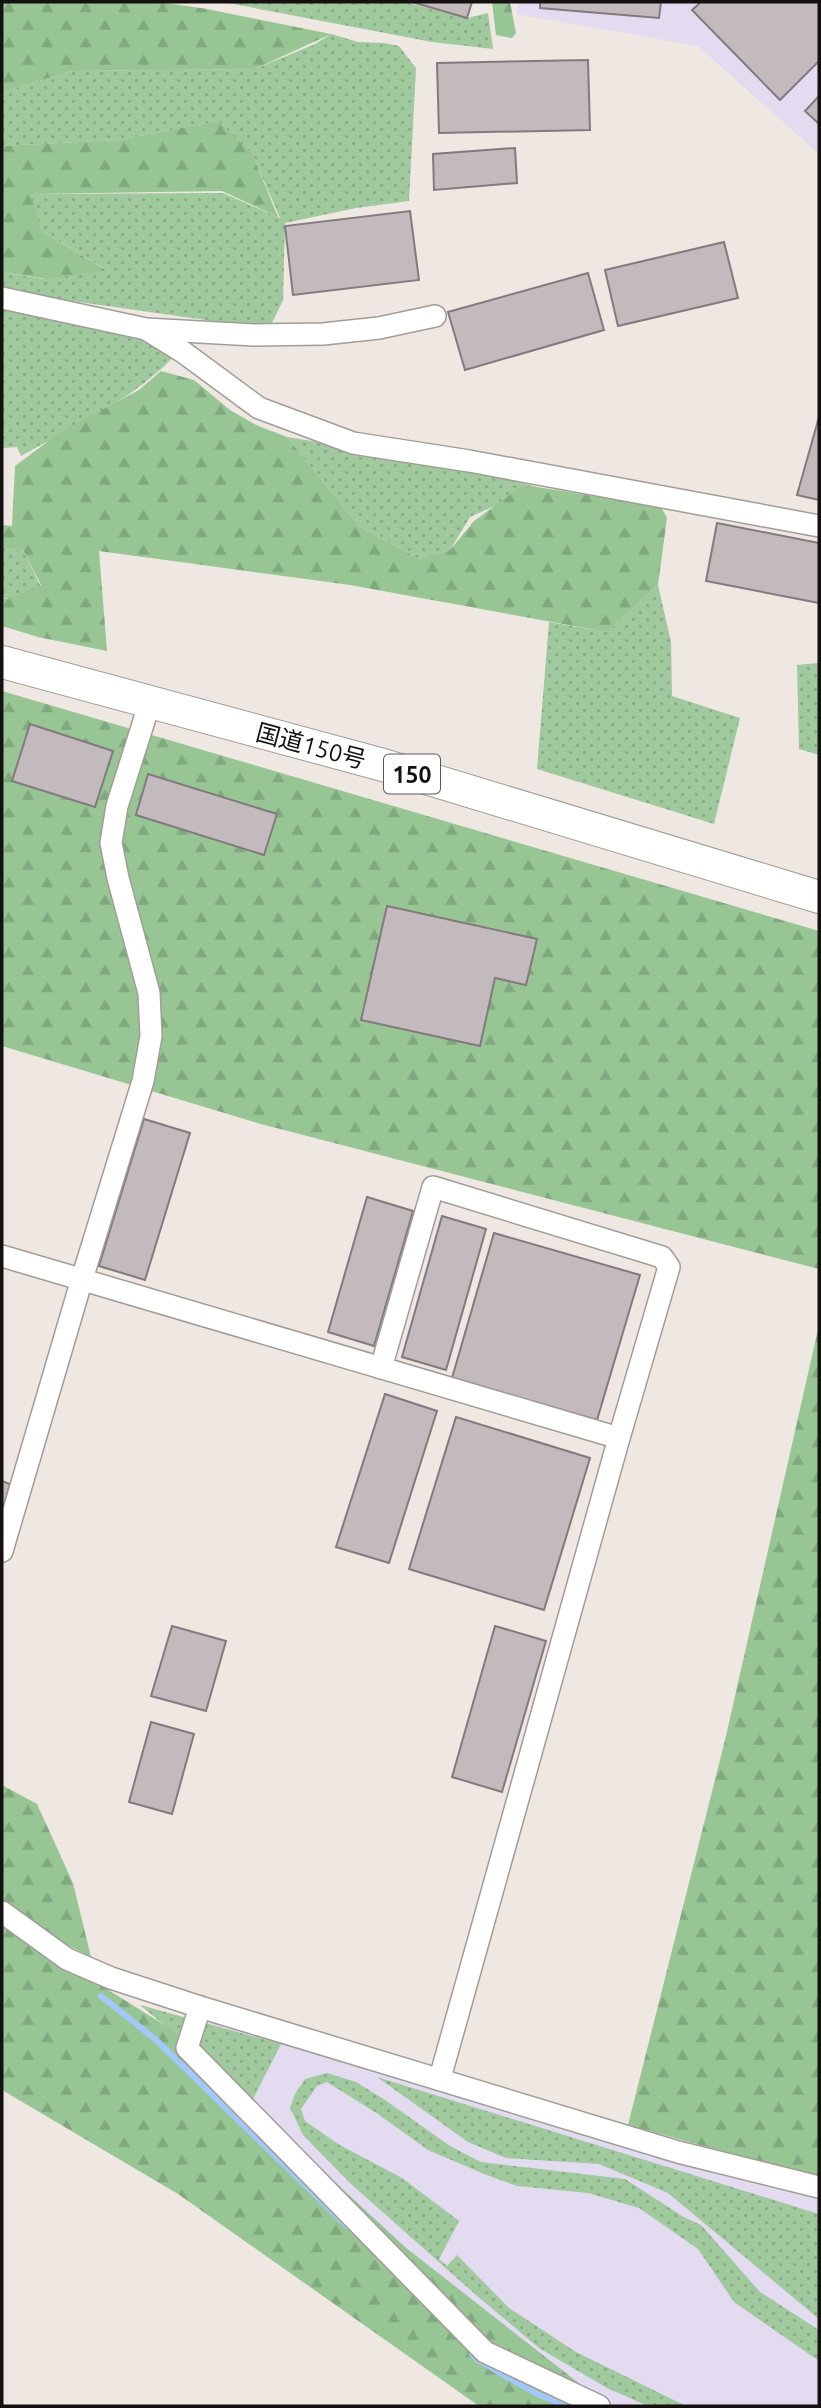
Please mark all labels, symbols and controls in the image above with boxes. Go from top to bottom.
street label: 国道150号 [253,718,369,774]
road number: 150 [384,754,440,794]

